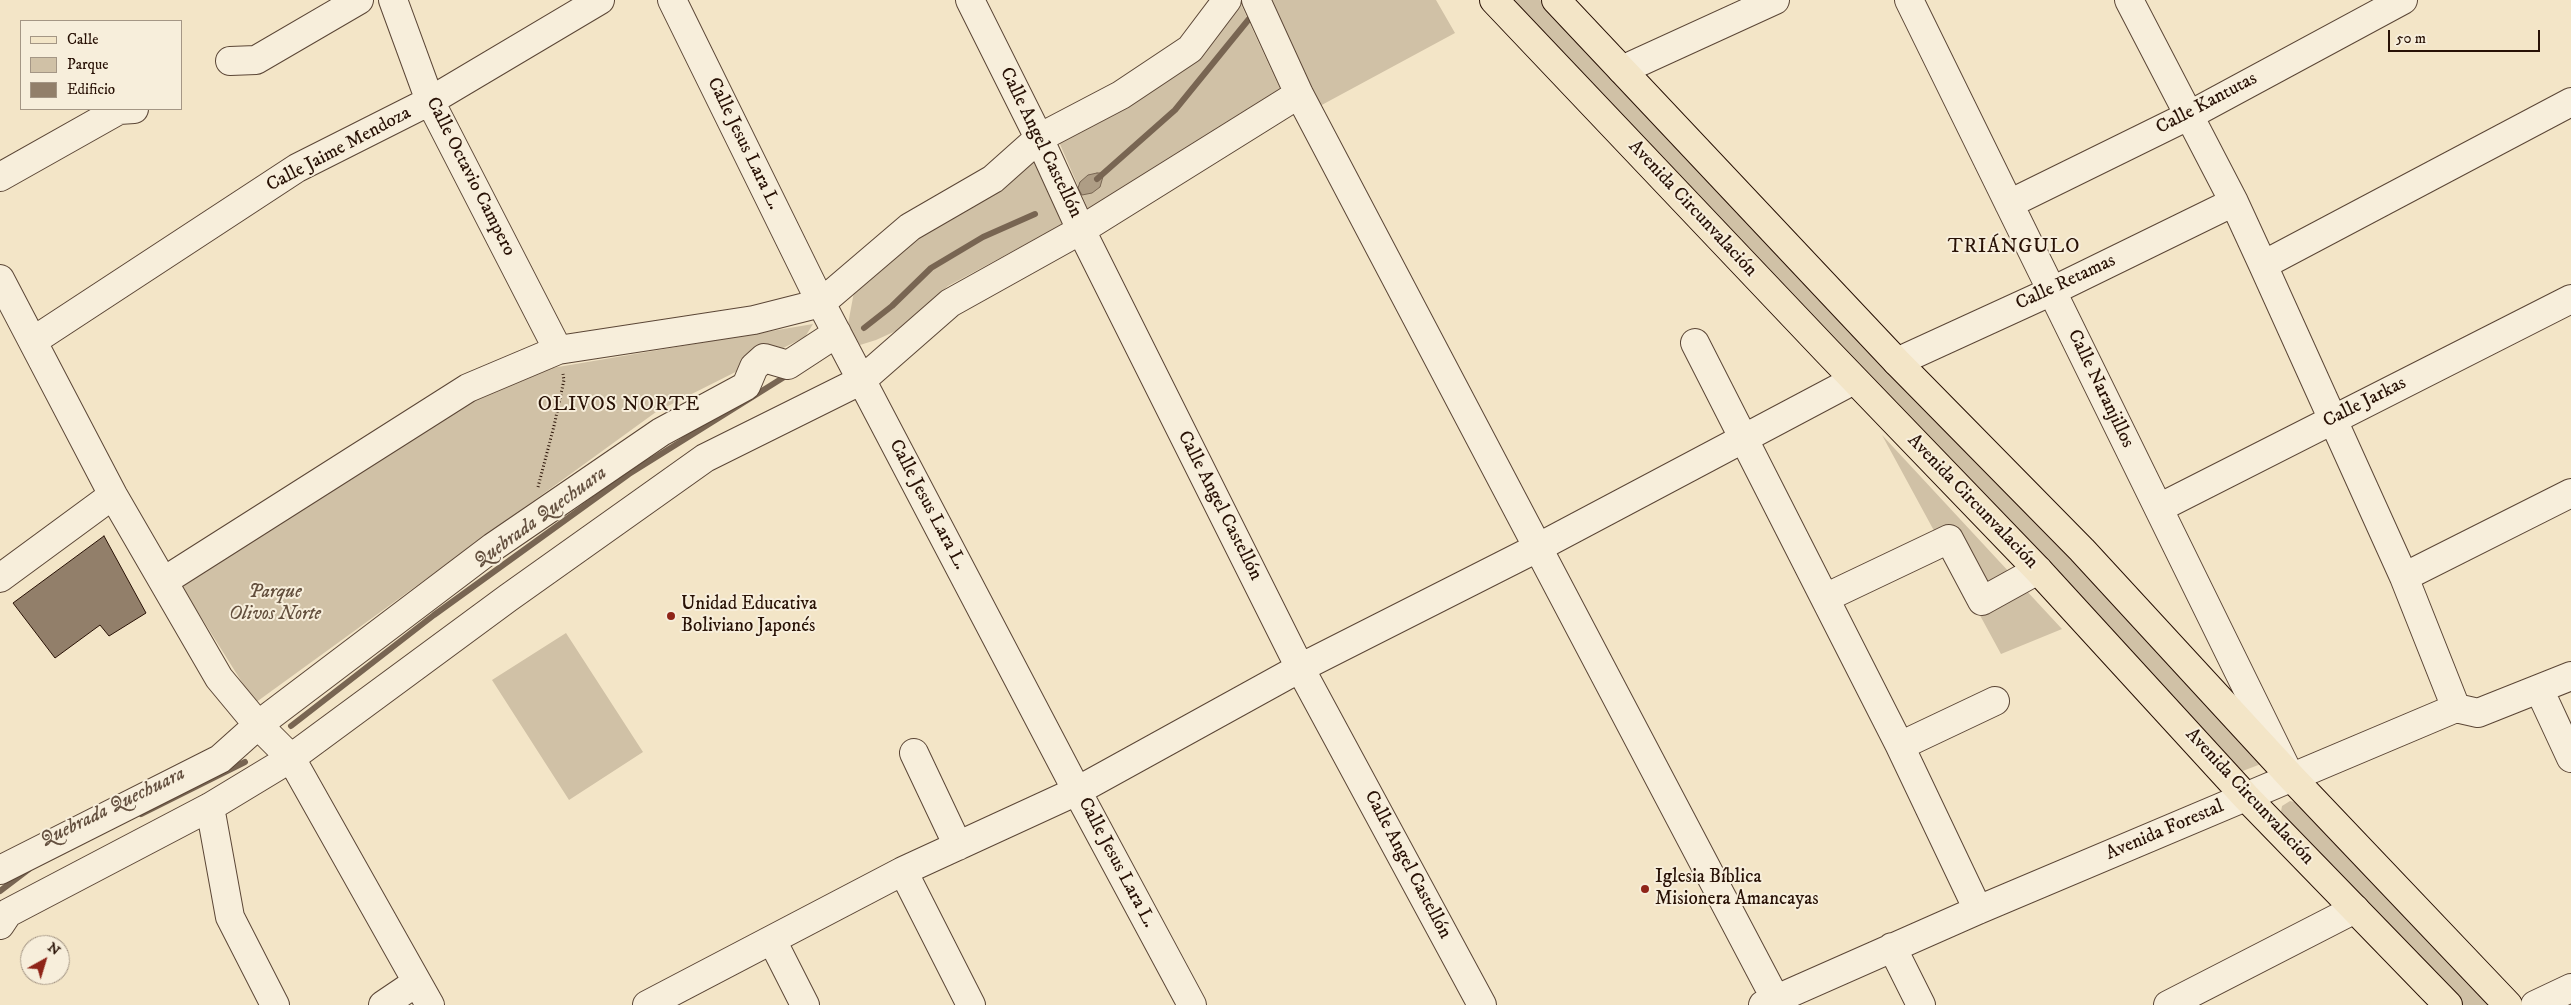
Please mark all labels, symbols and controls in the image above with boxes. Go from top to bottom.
legend [20,20,182,110]
scale bar [2391,20,2544,52]
text: 50 m [2396,29,2426,48]
text: Calle [67,30,99,49]
text: Parque [67,55,108,74]
street label: Calle Angel Castellón [994,64,1086,222]
street label: Calle Kantutas [2153,68,2261,140]
street label: Calle Jesus Lara L. [701,74,785,214]
text: Edificio [67,80,115,99]
street label: Calle Octavio Campero [420,94,520,260]
street label: Calle Jaime Mendoza [263,102,415,198]
street label: Avenida Circunvalación [1623,136,1761,282]
district label: TRIÁNGULO [1947,236,2081,260]
street label: Calle Retamas [2013,250,2119,316]
street label: Calle Naranjillos [2062,326,2138,452]
street label: Calle Jarkas [2320,372,2410,434]
district label: OLIVOS NORTE [536,394,702,418]
street label: Calle Angel Castellón [1172,428,1266,584]
street label: Avenida Circunvalación [1902,430,2042,574]
street label: Calle Jesus Lara L. [883,436,971,574]
water label: Quebrada Quechuara [470,462,612,574]
park label: Parque Olivos Norte [229,582,321,626]
place label: Unidad Educativa Boliviano Japonés [681,594,817,638]
marker: Unidad Educativa Boliviano Japonés [665,610,677,622]
street label: Avenida Circunvalación [2180,724,2318,870]
water label: Quebrada Quechuara [37,762,189,854]
street label: Calle Angel Castellón [1358,787,1456,943]
street label: Calle Jesus Lara L. [1072,794,1160,932]
street label: Avenida Forestal [2103,796,2227,866]
place label: Iglesia Bíblica Misionera Amancayas [1655,867,1819,911]
marker: Iglesia Bíblica Misionera Amancayas [1639,883,1651,895]
north arrow [20,935,70,985]
text: N [44,939,64,960]

